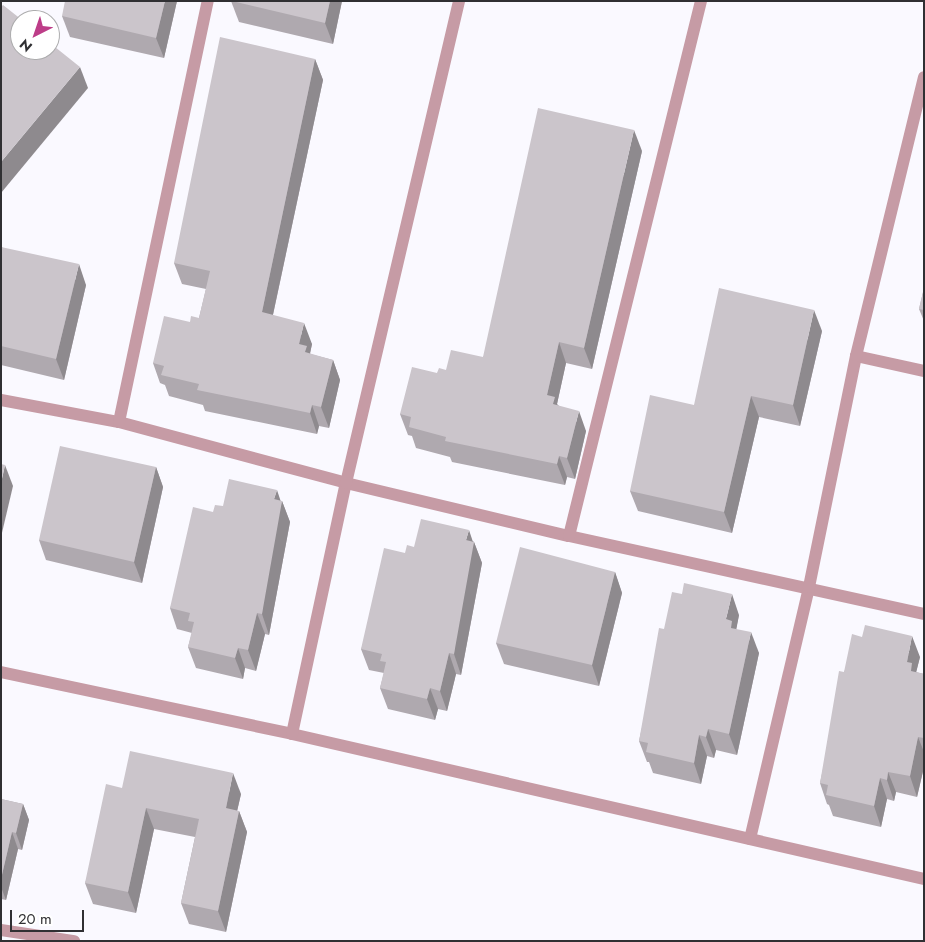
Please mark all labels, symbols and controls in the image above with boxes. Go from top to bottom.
north arrow [10,10,60,60]
text: N [15,34,37,57]
scale bar [12,900,86,932]
text: 20 m [18,908,52,930]

